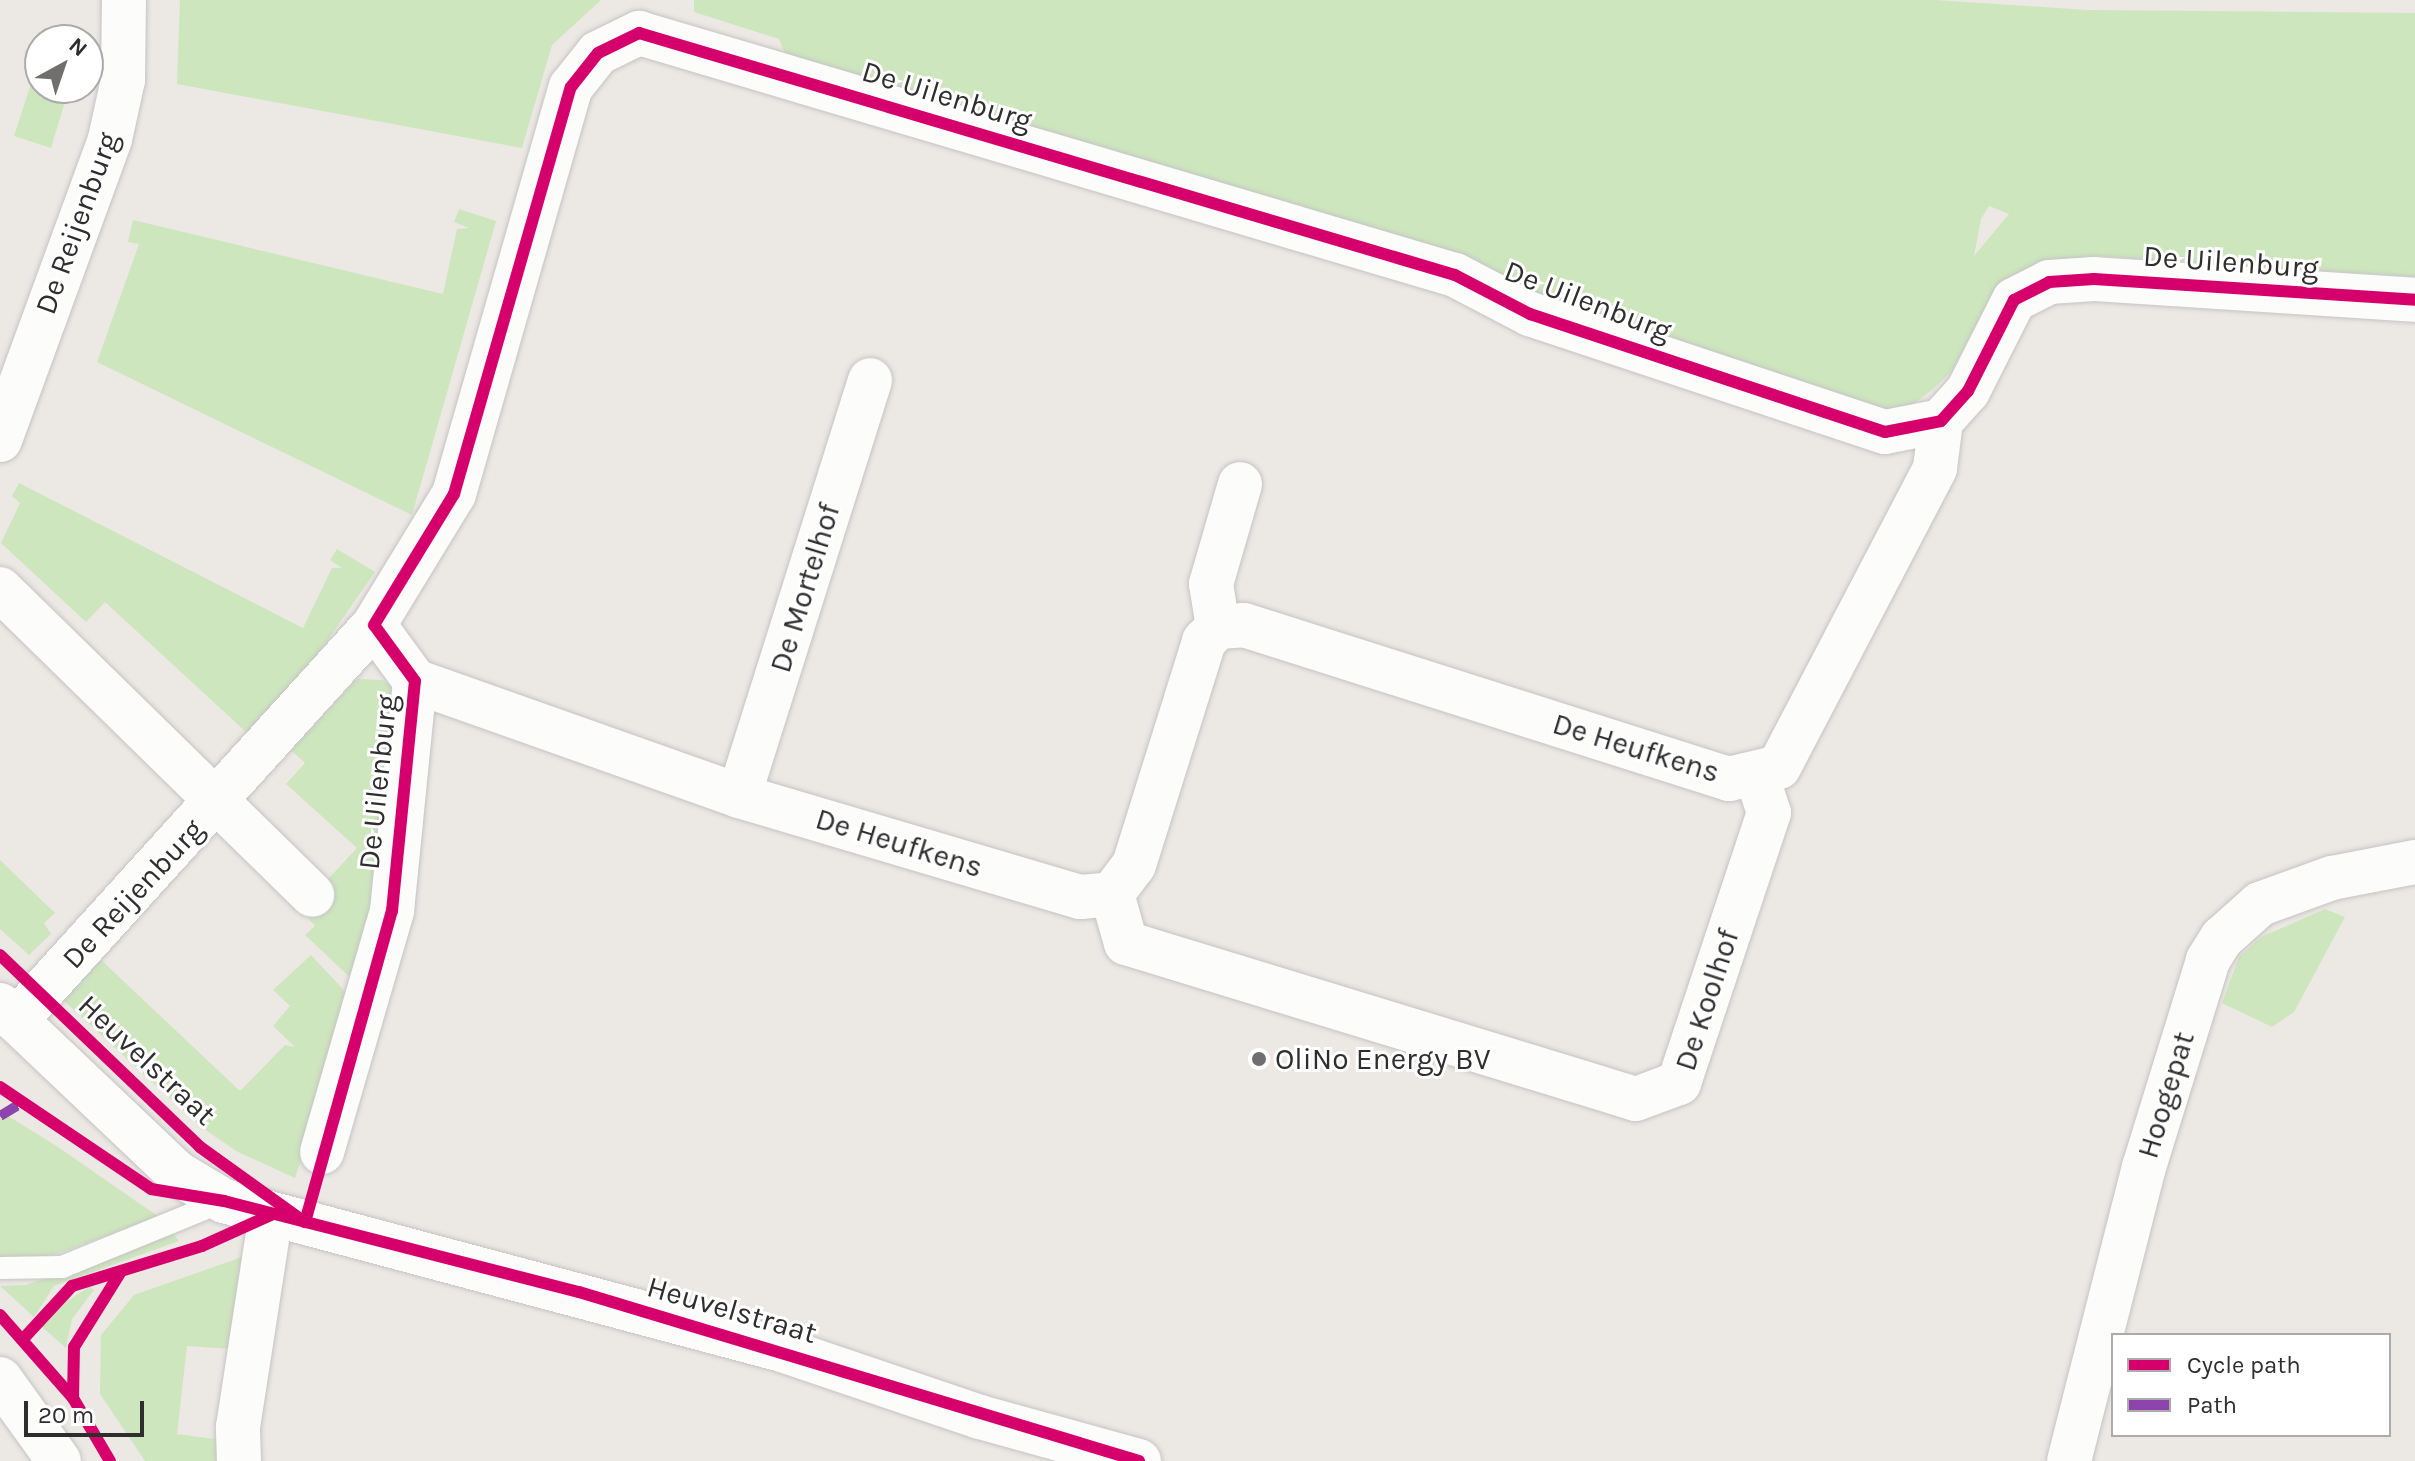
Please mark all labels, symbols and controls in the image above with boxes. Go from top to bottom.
north arrow [24,24,104,104]
text: N [64,32,93,62]
street label: De Uilenburg [858,53,1036,139]
street label: De Reijenburg [27,127,127,319]
street label: De Uilenburg [2142,238,2320,286]
street label: De Uilenburg [1499,253,1677,349]
street label: De Mortelhof [762,499,848,677]
street label: De Uilenburg [351,693,405,871]
street label: De Heufkens [1548,706,1724,790]
street label: De Heufkens [811,801,987,885]
street label: De Reijenburg [55,812,211,976]
street label: De Koolhof [1667,925,1747,1075]
street label: Heuvelstraat [71,987,223,1133]
street label: Hoogepat [2130,1027,2202,1163]
place label: OliNo Energy BV [1275,1041,1491,1077]
marker: OliNo Energy BV [1250,1050,1268,1068]
street label: Heuvelstraat [643,1269,821,1351]
legend [2111,1333,2391,1437]
text: Cycle path [2187,1351,2301,1379]
scale bar [28,1385,148,1435]
text: Path [2187,1391,2237,1419]
text: 20 m [38,1401,94,1429]

